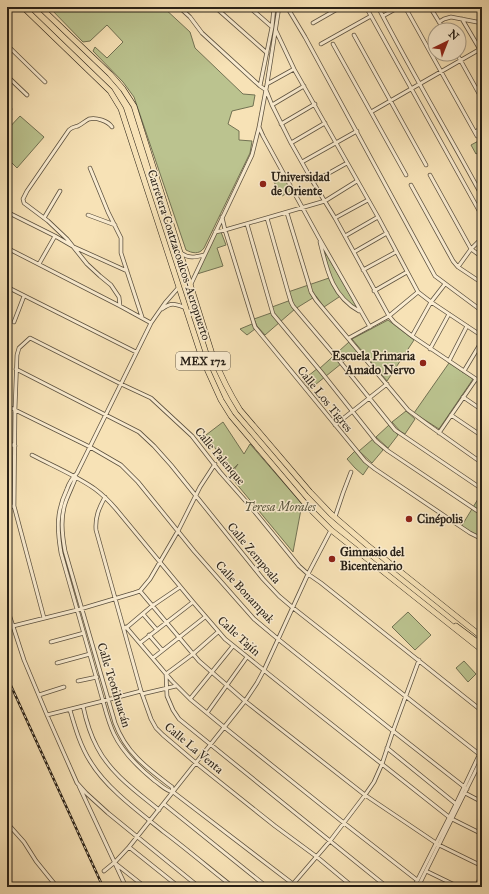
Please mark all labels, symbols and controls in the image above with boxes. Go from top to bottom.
north arrow [427,22,467,62]
text: N [446,27,462,43]
street label: Carretera Coatzacoalcos-Aeropuerto [145,168,213,342]
place label: Universidad de Oriente [271,170,331,198]
marker: Universidad de Oriente [258,179,268,189]
place label: Escuela Primaria Amado Nervo [332,349,416,377]
road number: MEX 172 [176,352,230,370]
marker: Escuela Primaria Amado Nervo [418,358,428,368]
street label: Calle Los Tigres [294,363,356,435]
street label: Calle Palenque [191,424,248,488]
park label: Teresa Morales [244,500,316,514]
place label: Cinépolis [417,512,464,527]
marker: Cinépolis [404,514,414,524]
street label: Calle Zempoala [224,520,284,587]
place label: Gimnasio del Bicentenario [340,545,405,573]
marker: Gimnasio del Bicentenario [327,554,337,564]
street label: Calle Bonampak [213,558,278,626]
street label: Calle Tajín [215,613,264,659]
street label: Calle Teotihuacán [94,641,134,730]
street label: Calle La Venta [162,719,227,777]

